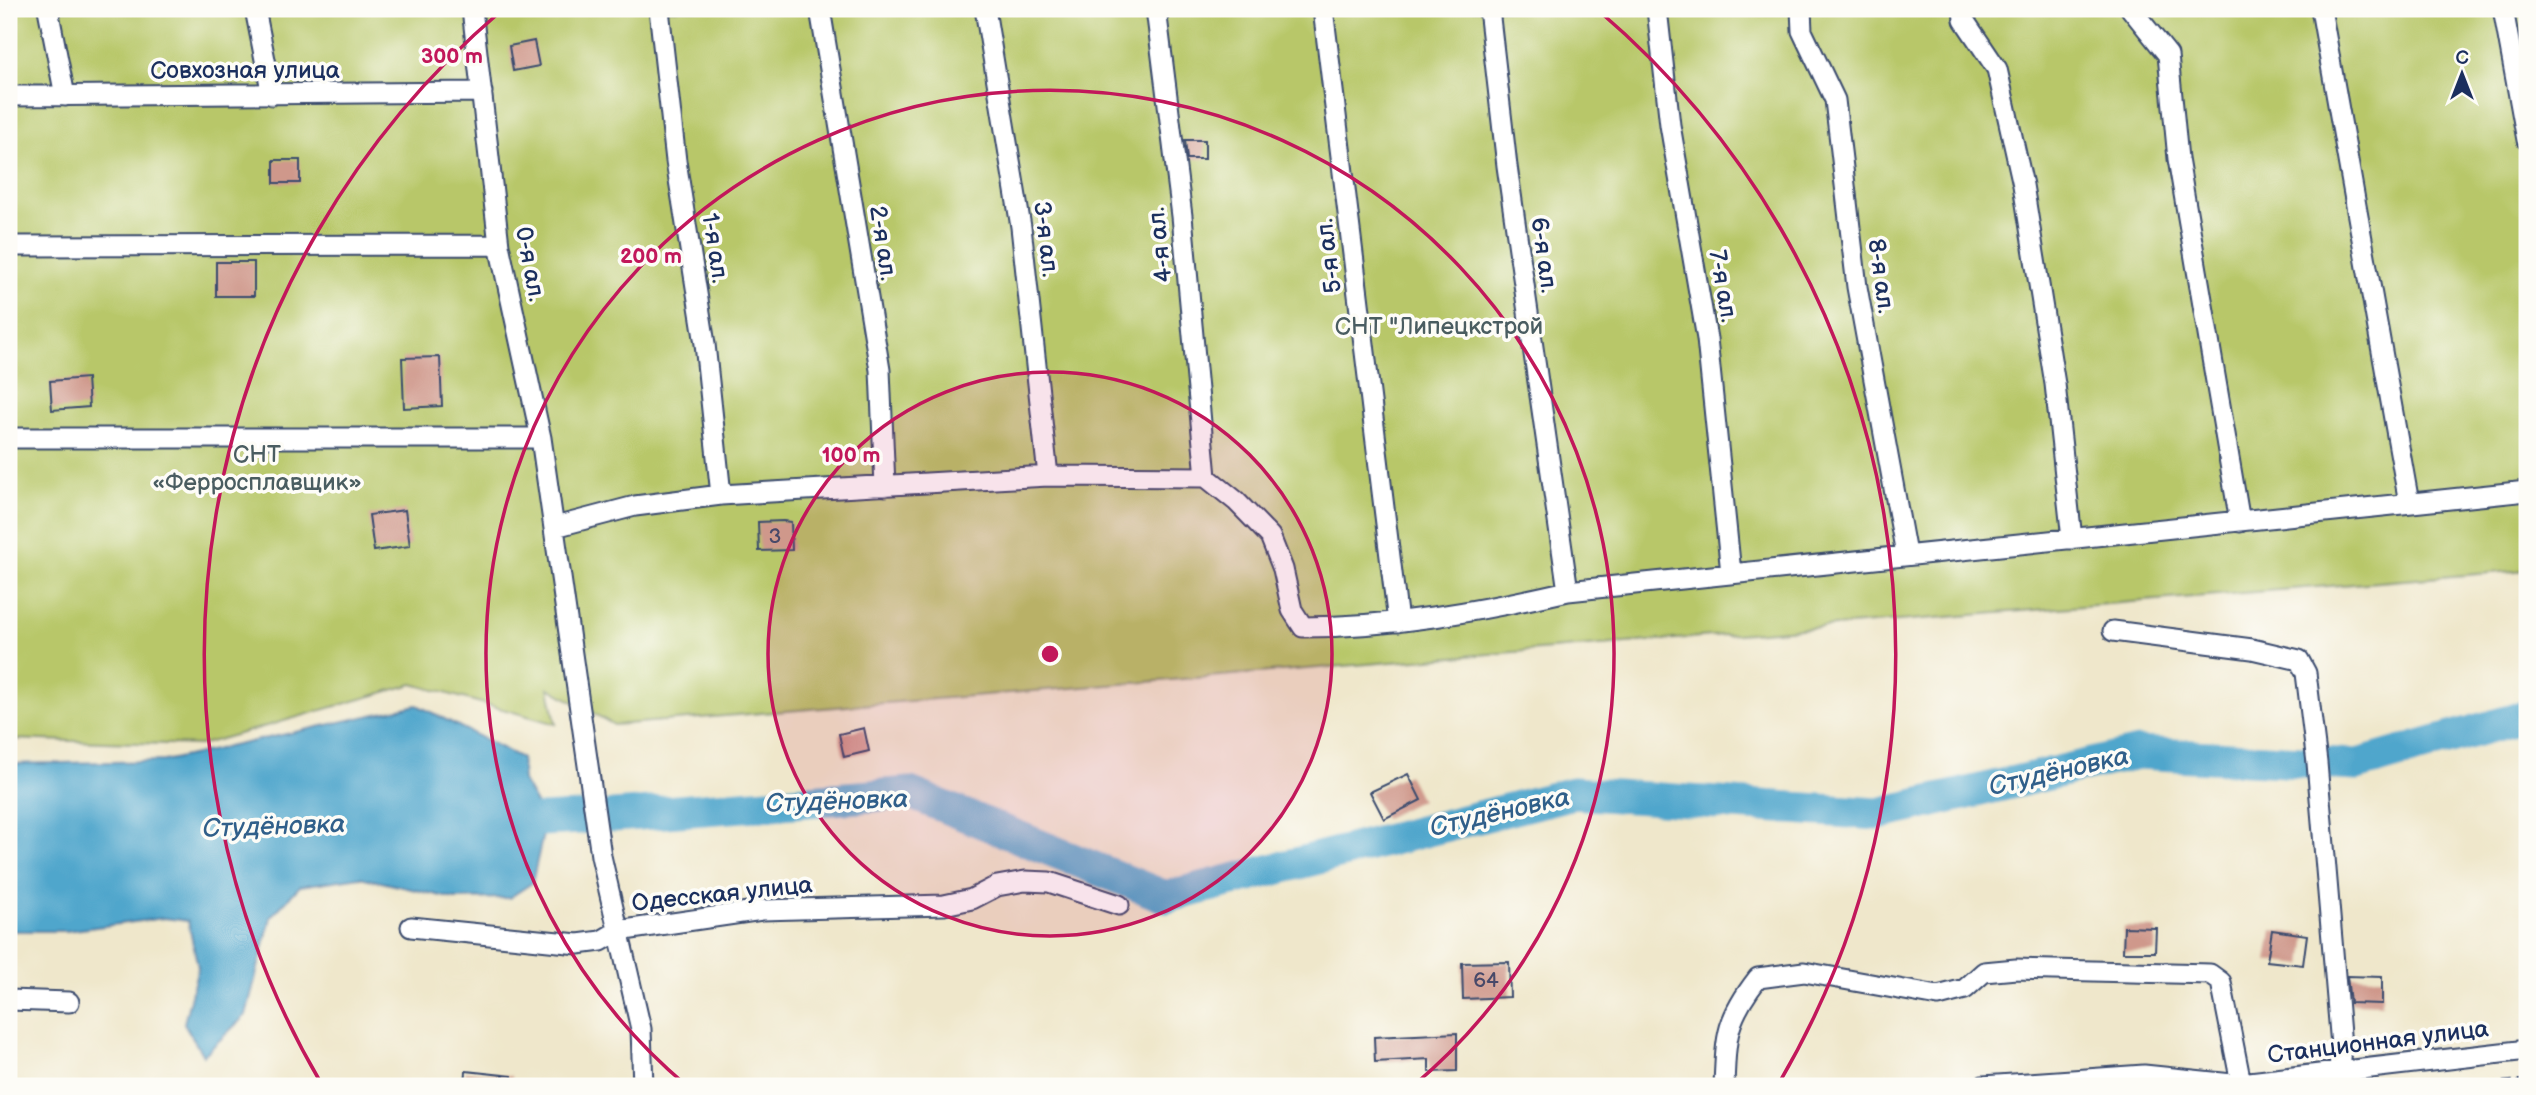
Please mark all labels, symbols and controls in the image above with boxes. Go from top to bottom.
north arrow [2428,38,2498,108]
text: 300 m [421,44,483,69]
text: С [2455,47,2469,70]
street label: Совхозная улица [150,56,340,85]
street label: 3-я ал. [1027,200,1065,278]
street label: 2-я ал. [863,204,903,282]
street label: 4-я ал. [1142,206,1178,284]
street label: 1-я ал. [695,211,735,285]
street label: 6-я ал. [1524,215,1564,295]
street label: 5-я ал. [1310,217,1348,295]
street label: 0-я ал. [509,224,551,304]
street label: 8-я ал. [1861,237,1901,315]
text: 200 m [620,244,682,269]
street label: 7-я ал. [1702,248,1744,324]
park label: СНТ "Липецкстрой [1335,312,1543,341]
park label: СНТ «Ферросплавщик» [152,440,362,497]
text: 100 m [822,443,880,468]
house number: 3 [769,524,781,549]
centre of rings [1038,642,1062,666]
water label: Студёновка [1986,741,2132,803]
water label: Студёновка [1427,782,1573,844]
water label: Студёновка [765,784,909,820]
water label: Студёновка [202,809,346,845]
street label: Одесская улица [630,870,814,918]
house number: 64 [1473,968,1499,993]
street label: Станционная улица [2266,1014,2490,1070]

